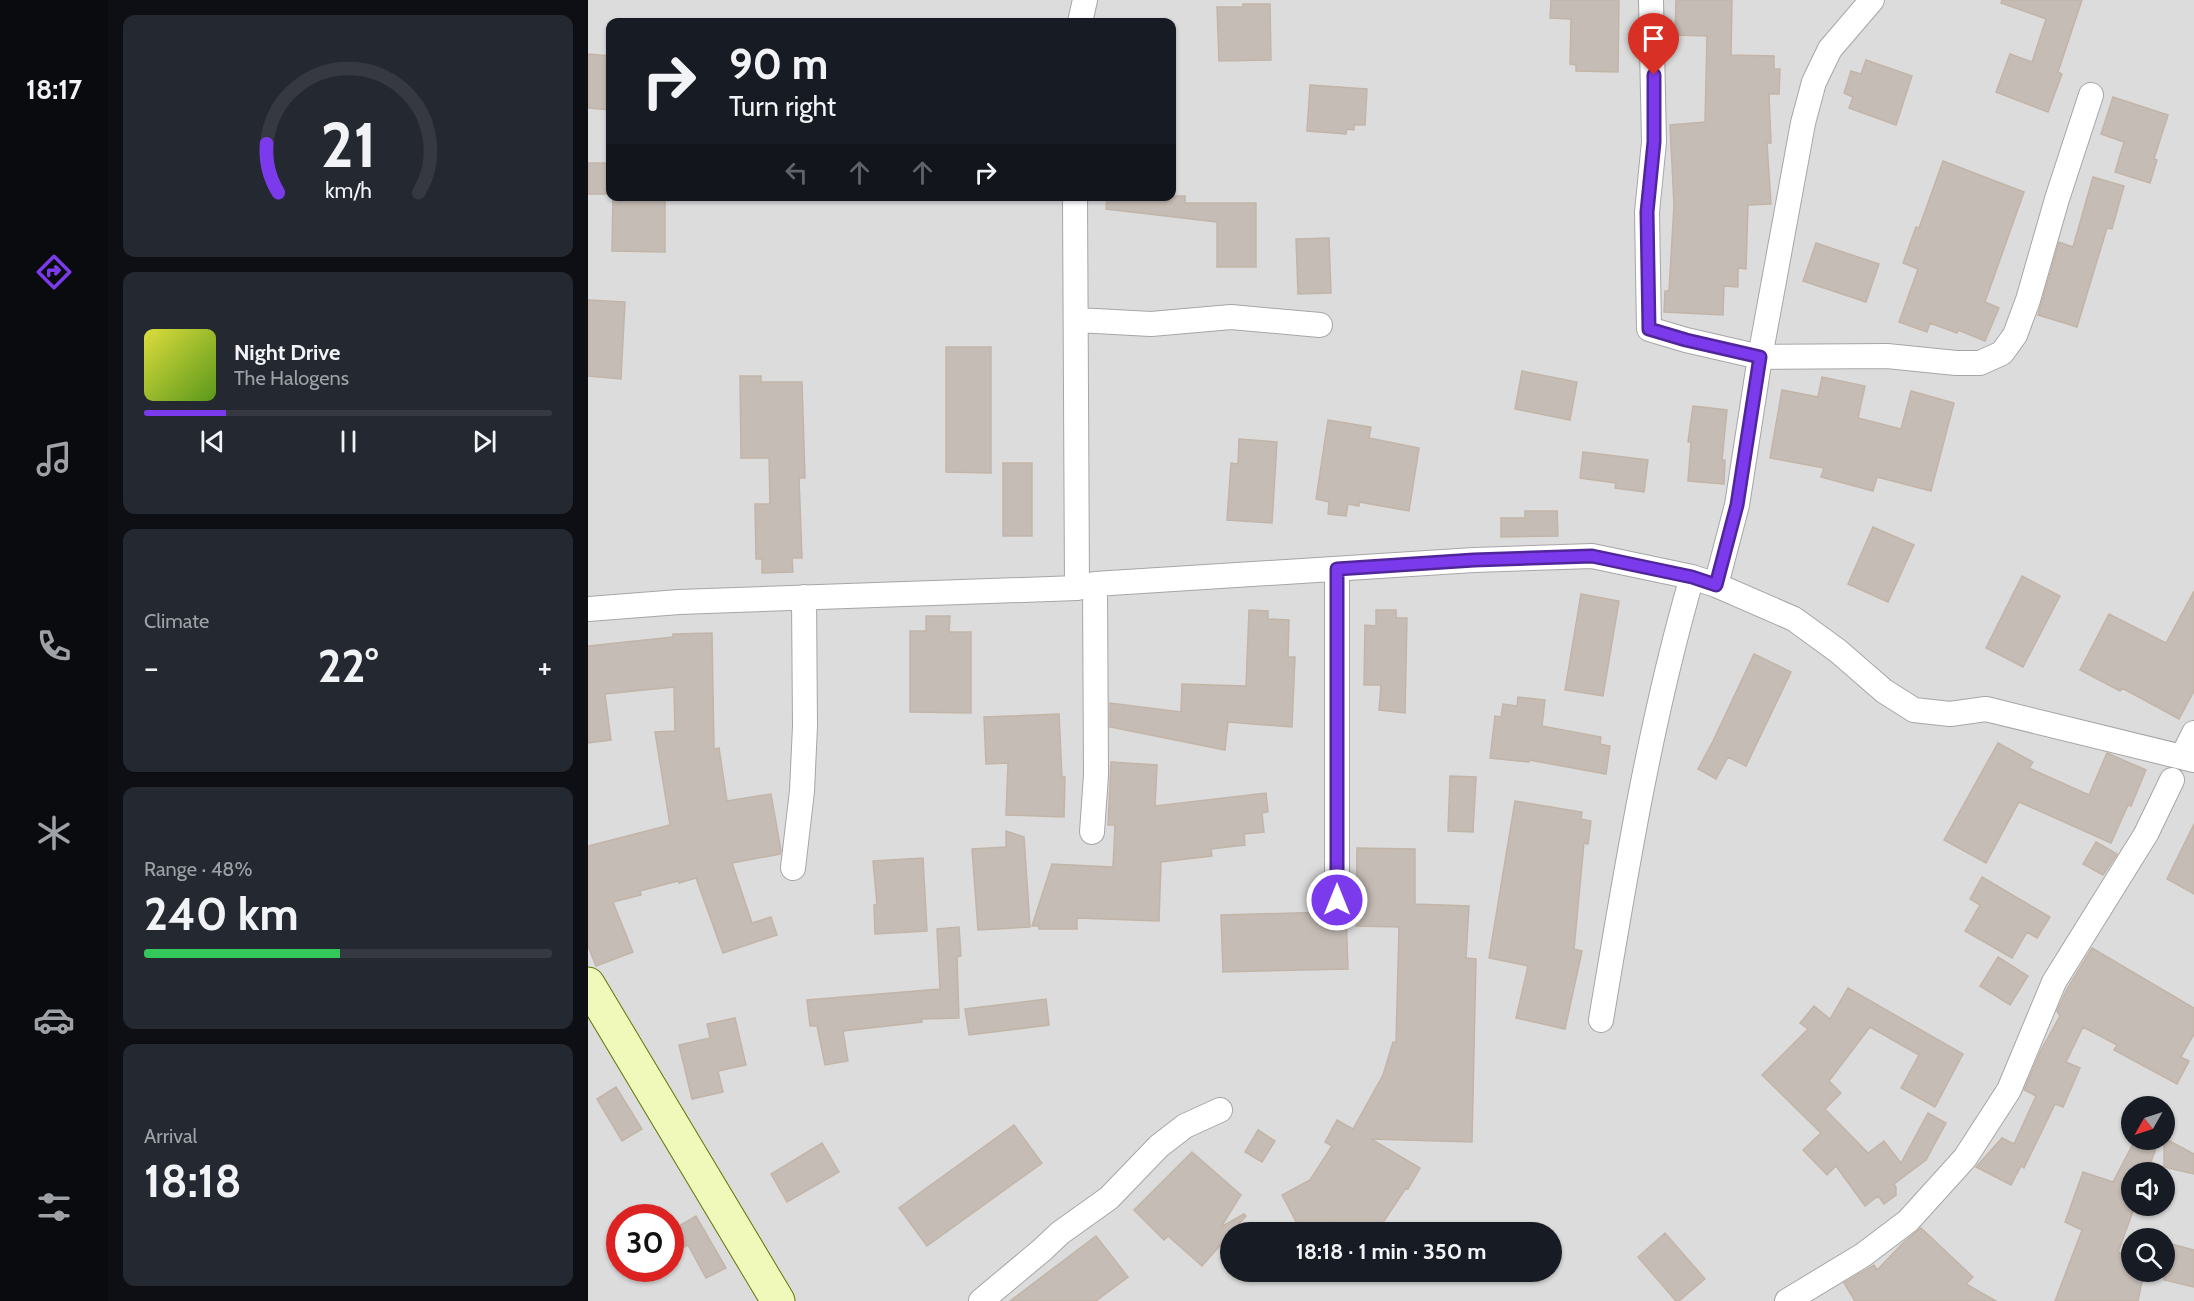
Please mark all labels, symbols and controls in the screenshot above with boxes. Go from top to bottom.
pin [1628,13,1679,75]
icon: arrive [1637,22,1670,55]
text: 90 m [729,38,828,90]
icon: right [630,42,708,120]
text: 18:17 [26,73,82,106]
text: Turn right [729,90,836,123]
text: 21 [320,107,376,183]
icon: left [780,156,813,189]
icon: ahead [843,156,876,189]
icon: ahead [906,156,939,189]
icon: right [969,156,1002,189]
text: km/h [325,177,371,203]
icon: directions [33,251,75,293]
text: Night Drive [234,339,340,366]
text: The Halogens [234,366,349,390]
icon: previous [196,425,229,458]
icon: pause [332,425,365,458]
icon: next [468,425,501,458]
icon: music [33,438,75,480]
text: Climate [144,609,209,633]
icon: phone [33,625,75,667]
text: 22° [318,639,378,693]
text: − [144,647,159,687]
text: + [537,647,552,687]
icon: climate [33,812,75,854]
text: Range · 48% [144,857,252,881]
position arrow [1305,868,1369,932]
text: 240 km [144,887,299,941]
icon: car [33,999,75,1041]
north arrow [2121,1096,2175,1150]
map controls [2121,1096,2175,1282]
text: Arrival [144,1124,197,1148]
text: 18:18 [144,1154,242,1208]
button: sound [2121,1162,2175,1216]
icon: filters [33,1186,75,1228]
speed limit sign: 30 [606,1204,684,1282]
button: search [2121,1228,2175,1282]
text: 18:18 · 1 min · 350 m [1296,1238,1486,1265]

